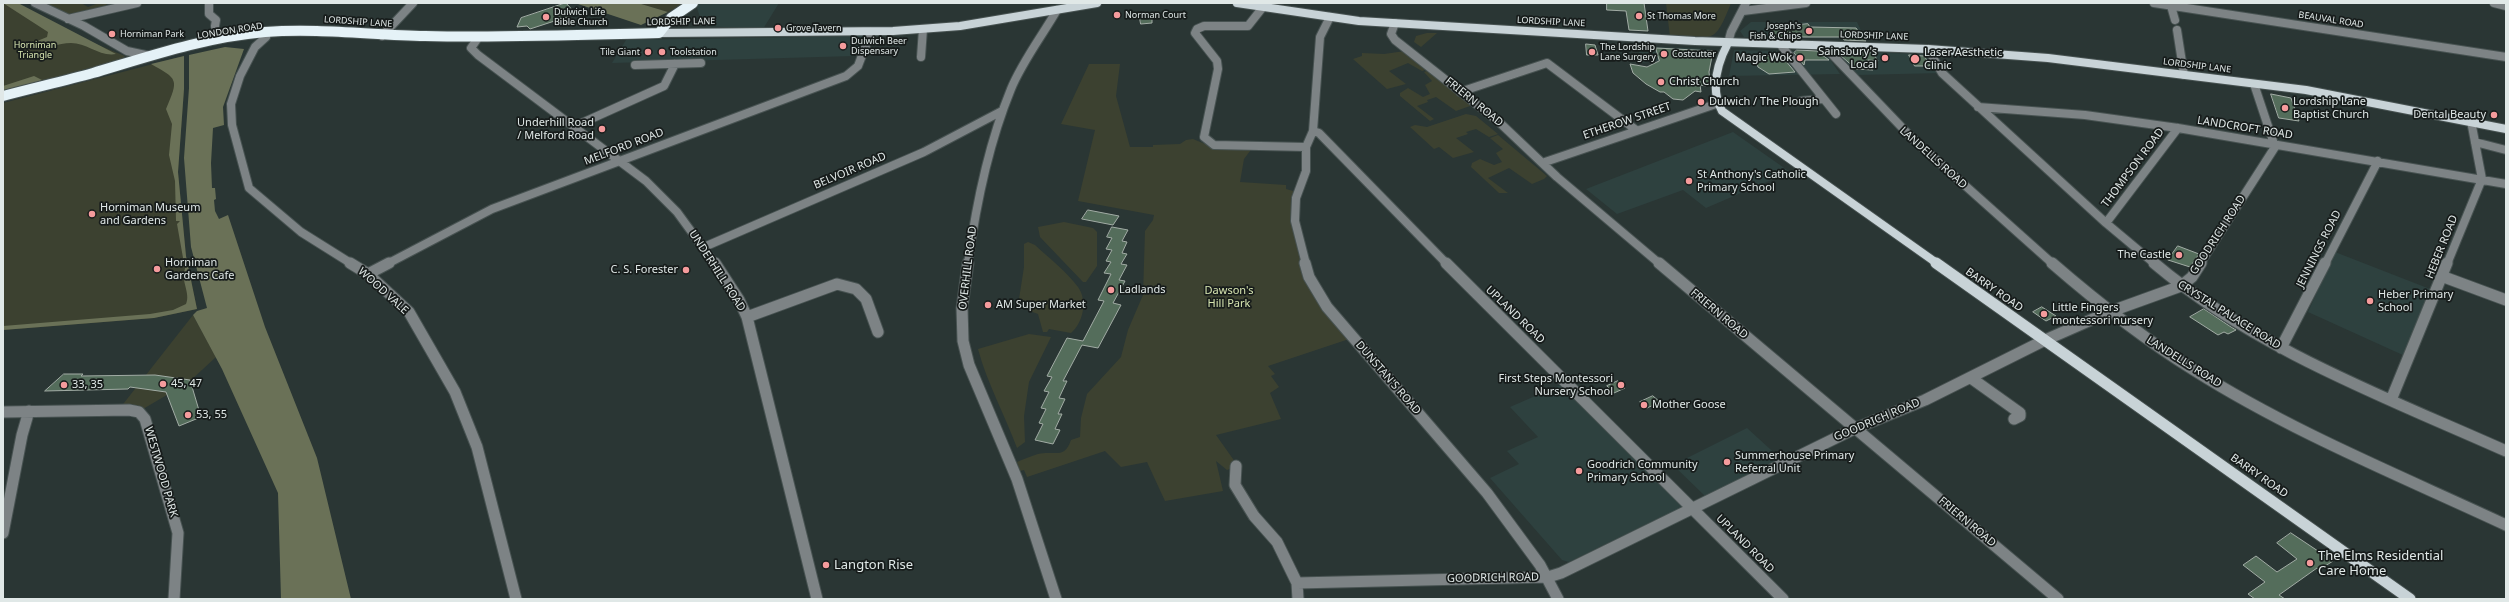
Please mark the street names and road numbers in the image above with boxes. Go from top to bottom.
street label: BEAUVAL ROAD [2298,10,2364,30]
street label: LORDSHIP LANE [323,14,393,30]
street label: LORDSHIP LANE [1517,15,1585,29]
street label: LORDSHIP LANE [647,16,715,28]
street label: LONDON ROAD [197,21,263,41]
street label: LORDSHIP LANE [1840,29,1908,43]
street label: LORDSHIP LANE [2162,56,2232,76]
street label: FRIERN ROAD [1442,75,1506,129]
street label: ETHEROW STREET [1581,100,1673,142]
street label: LANDCROFT ROAD [2196,114,2294,142]
street label: LANDELLS ROAD [1897,124,1969,192]
street label: MELFORD ROAD [582,126,666,168]
street label: THOMPSON ROAD [2099,126,2167,210]
street label: BELVOIR ROAD [812,150,888,192]
street label: GOODRICH ROAD [2187,193,2249,277]
street label: JENNINGS ROAD [2294,208,2344,290]
street label: HEBER ROAD [2423,213,2461,281]
street label: OVERHILL ROAD [956,225,980,311]
street label: UNDERHILL ROAD [686,228,748,314]
street label: WOOD VALE [355,265,411,317]
street label: BARRY ROAD [1963,265,2025,315]
street label: CRYSTAL PALACE ROAD [2175,278,2283,352]
street label: UPLAND ROAD [1483,284,1547,346]
street label: FRIERN ROAD [1688,286,1750,342]
street label: LANDELLS ROAD [2144,334,2224,390]
street label: DUNSTAN'S ROAD [1353,339,1423,417]
street label: GOODRICH ROAD [1832,396,1922,444]
street label: WESTWOOD PARK [142,425,180,519]
street label: BARRY ROAD [2228,451,2290,501]
street label: FRIERN ROAD [1936,494,1998,550]
street label: UPLAND ROAD [1713,512,1777,576]
street label: GOODRICH ROAD [1447,571,1539,585]

